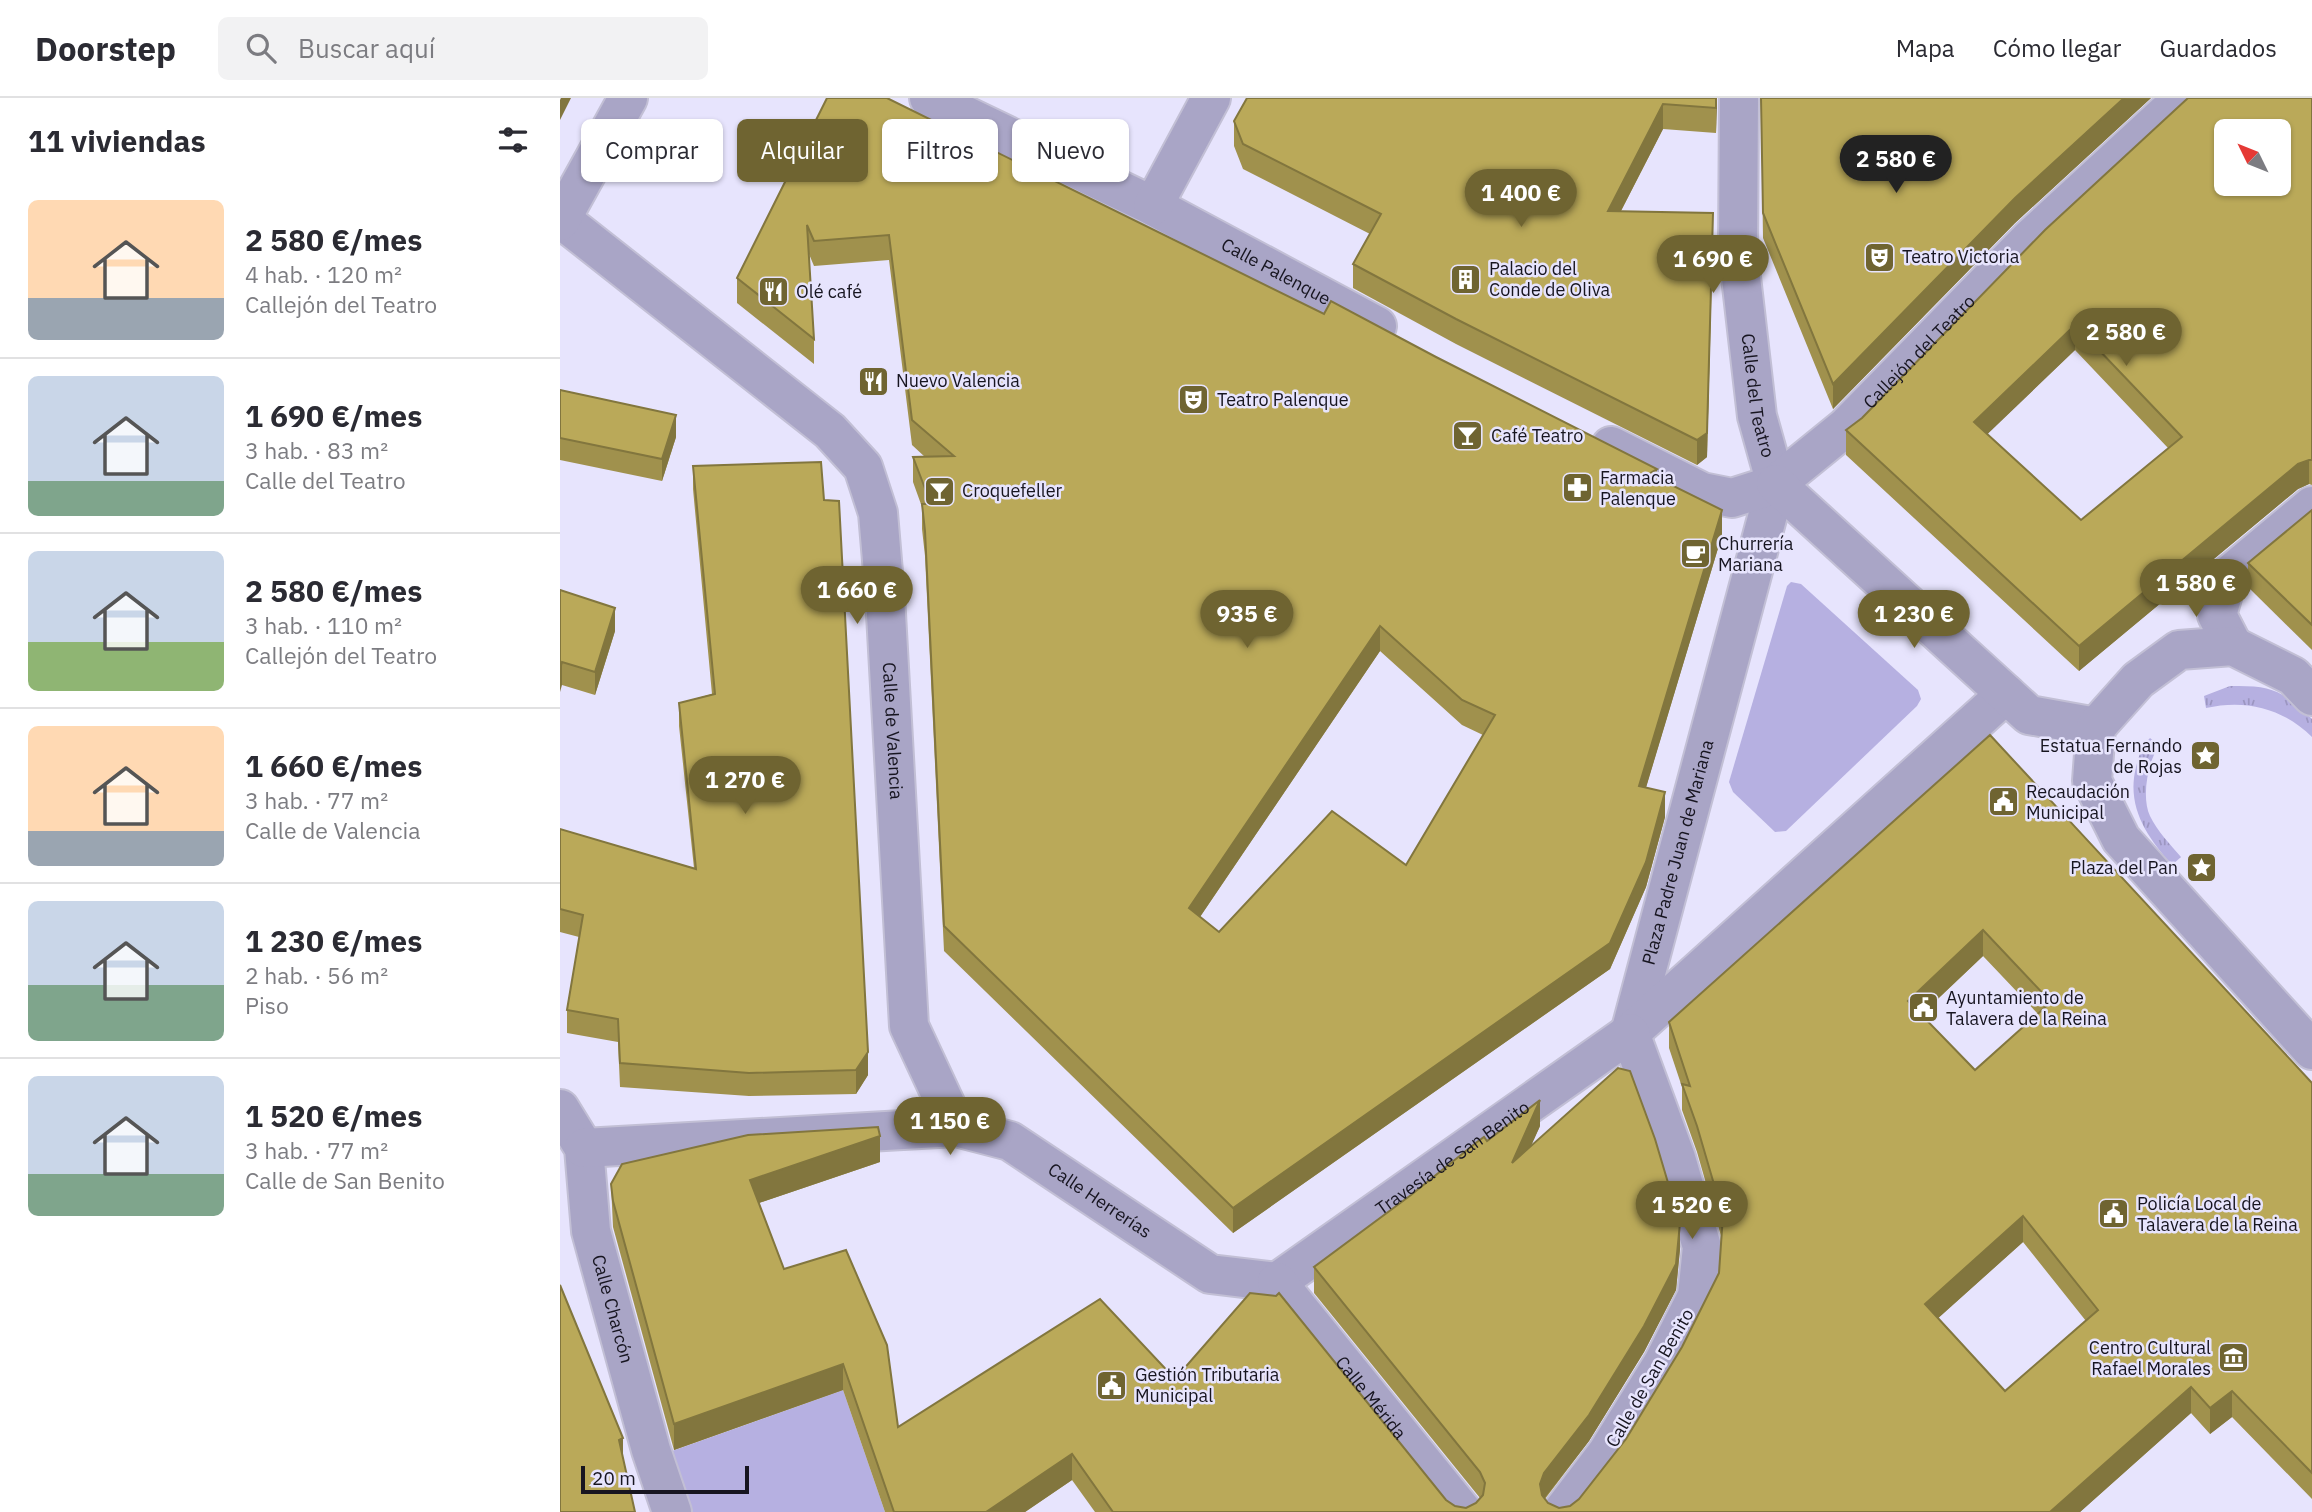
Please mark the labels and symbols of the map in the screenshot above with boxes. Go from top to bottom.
north arrow [2214,119,2291,196]
pin: 2 580 € [1831,136,1961,195]
pin: 1 400 € [1456,170,1586,229]
street label: Calle Palenque [1217,233,1335,310]
pin: 1 690 € [1648,236,1778,295]
theatre icon: Teatro Victoria [1862,240,1896,274]
place label: Teatro Victoria [1902,245,2020,268]
place label: Palacio del Conde de Oliva [1489,257,1610,301]
building icon: Palacio del Conde de Oliva [1449,262,1483,296]
restaurant icon: Olé café [756,275,790,309]
place label: Olé café [796,280,862,303]
street label: Callejón del Teatro [1858,290,1980,413]
pin: 2 580 € [2061,308,2191,368]
street label: Calle del Teatro [1737,332,1780,460]
restaurant icon: Nuevo Valencia [856,364,890,398]
place label: Nuevo Valencia [896,369,1020,392]
theatre icon: Teatro Palenque [1177,383,1211,417]
place label: Teatro Palenque [1217,388,1349,411]
bar icon: Café Teatro [1451,419,1485,453]
place label: Café Teatro [1491,424,1583,447]
place label: Farmacia Palenque [1600,466,1676,510]
pharmacy icon: Farmacia Palenque [1560,471,1594,505]
bar icon: Croquefeller [922,474,956,508]
place label: Croquefeller [962,479,1063,502]
place label: Churrería Mariana [1718,532,1794,576]
cafe icon: Churrería Mariana [1678,537,1712,571]
pin: 1 580 € [2131,560,2261,619]
pin: 1 660 € [792,566,922,626]
pin: 935 € [1198,590,1296,650]
pin: 1 230 € [1849,590,1979,650]
street label: Calle de Valencia [878,661,908,800]
place label: Estatua Fernando de Rojas [2040,734,2182,778]
street label: Plaza Padre Juan de Mariana [1637,737,1719,967]
place icon: Estatua Fernando de Rojas [2188,739,2222,773]
pin: 1 270 € [680,756,810,816]
place label: Recaudación Municipal [2026,780,2130,824]
public building icon: Recaudación Municipal [1986,785,2020,819]
place icon: Plaza del Pan [2184,851,2218,885]
place label: Plaza del Pan [2070,856,2178,879]
place label: Ayuntamiento de Talavera de la Reina [1946,986,2107,1030]
public building icon: Ayuntamiento de Talavera de la Reina [1906,991,1940,1025]
street label: Travesía de San Benito [1371,1095,1534,1220]
pin: 1 150 € [885,1098,1015,1157]
street label: Calle Herrerías [1044,1157,1156,1243]
pin: 1 520 € [1627,1182,1757,1241]
place label: Policía Local de Talavera de la Reina [2137,1192,2298,1236]
public building icon: Policía Local de Talavera de la Reina [2097,1197,2131,1231]
street label: Calle Charcón [587,1252,639,1366]
street label: Calle de San Benito [1601,1304,1699,1451]
place label: Centro Cultural Rafael Morales [2089,1336,2211,1380]
museum icon: Centro Cultural Rafael Morales [2217,1341,2251,1375]
street label: Calle Mérida [1331,1351,1412,1444]
place label: Gestión Tributaria Municipal [1135,1363,1280,1407]
public building icon: Gestión Tributaria Municipal [1095,1368,1129,1402]
scale bar [581,1463,749,1495]

